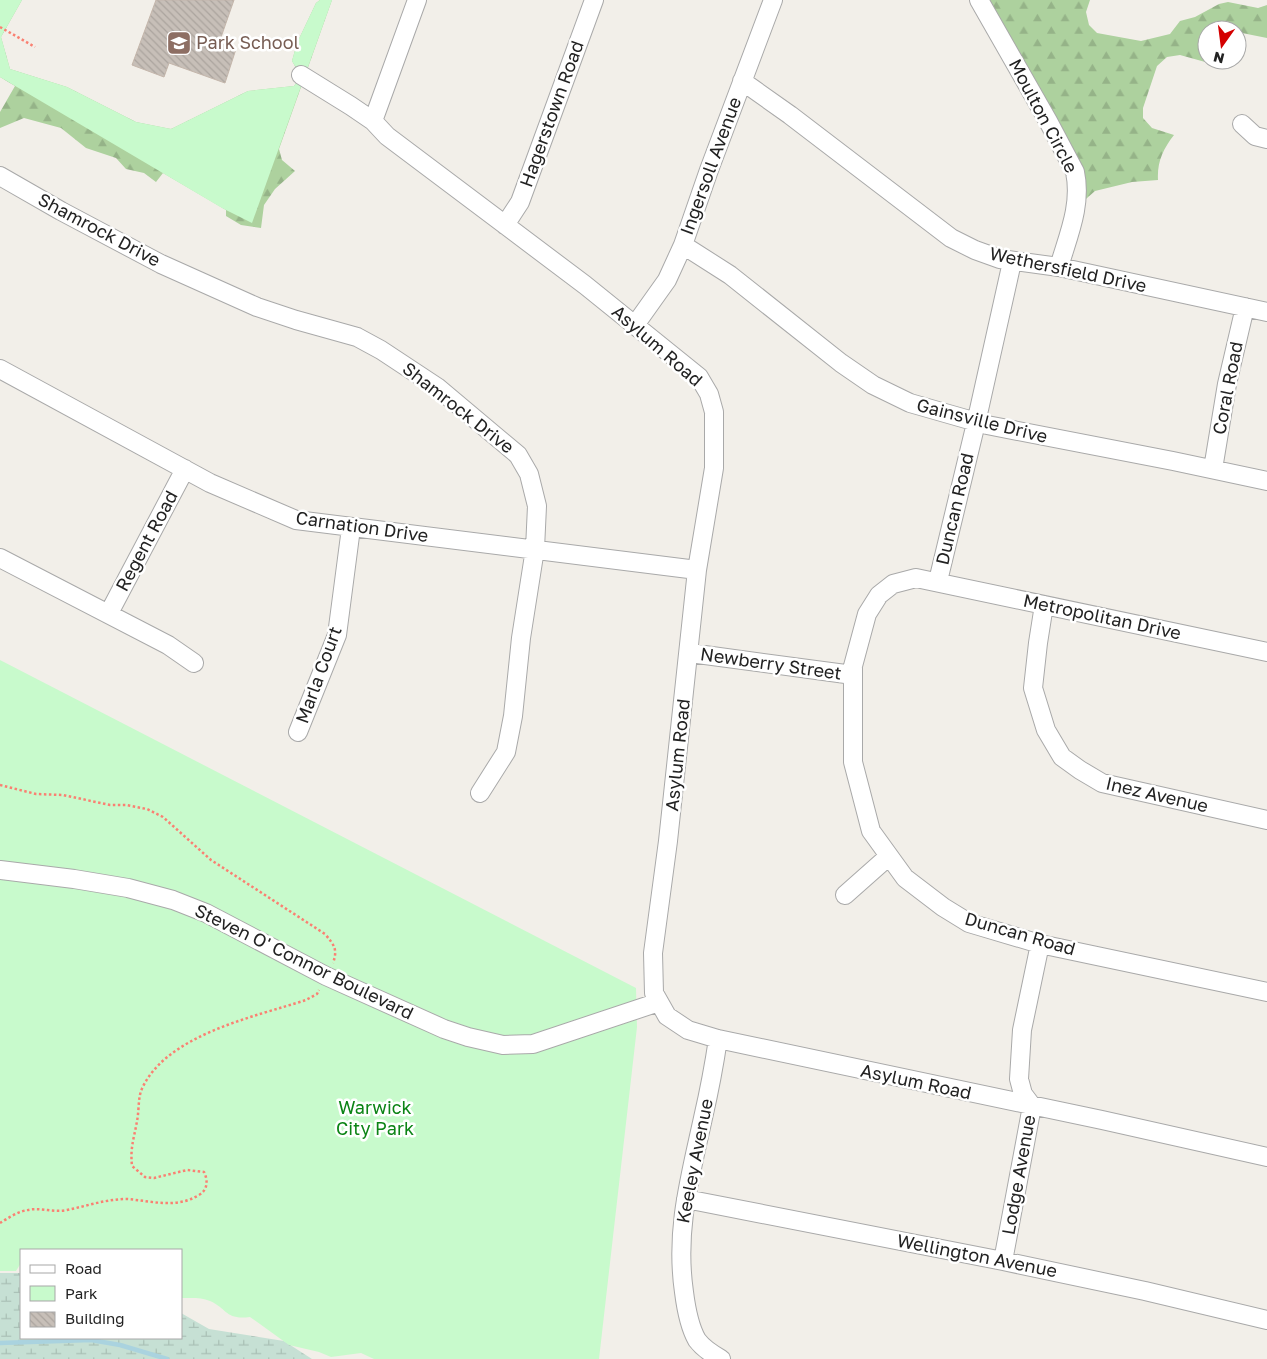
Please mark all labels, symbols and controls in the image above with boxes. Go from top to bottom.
north arrow [1197,20,1247,70]
school or university icon: Park School [166,30,192,56]
place label: Park School [196,31,299,53]
street label: Hagerstown Road [514,38,588,190]
text: N [1212,49,1226,68]
street label: Moulton Circle [1005,55,1083,176]
street label: Ingersoll Avenue [675,94,745,238]
street label: Shamrock Drive [35,188,164,271]
street label: Wethersfield Drive [988,242,1149,296]
street label: Asylum Road [608,300,707,391]
street label: Coral Road [1207,339,1247,436]
street label: Shamrock Drive [398,357,519,458]
street label: Gainsville Drive [915,393,1050,447]
street label: Duncan Road [930,451,978,567]
street label: Regent Road [110,486,182,595]
street label: Carnation Drive [295,506,430,546]
street label: Metropolitan Drive [1021,589,1183,643]
street label: Marla Court [290,623,346,726]
street label: Newberry Street [699,642,843,684]
street label: Asylum Road [660,698,694,812]
street label: Inez Avenue [1104,772,1211,816]
street label: Steven O' Connor Boulevard [192,899,417,1024]
street label: Duncan Road [962,907,1078,959]
street label: Asylum Road [859,1059,974,1104]
park label: Warwick City Park [336,1096,414,1139]
street label: Keeley Avenue [671,1097,717,1225]
street label: Lodge Avenue [997,1113,1039,1237]
street label: Wellington Avenue [895,1229,1059,1281]
legend [20,1249,182,1339]
text: Road [65,1259,102,1277]
text: Park [65,1284,98,1302]
text: Building [65,1309,125,1327]

